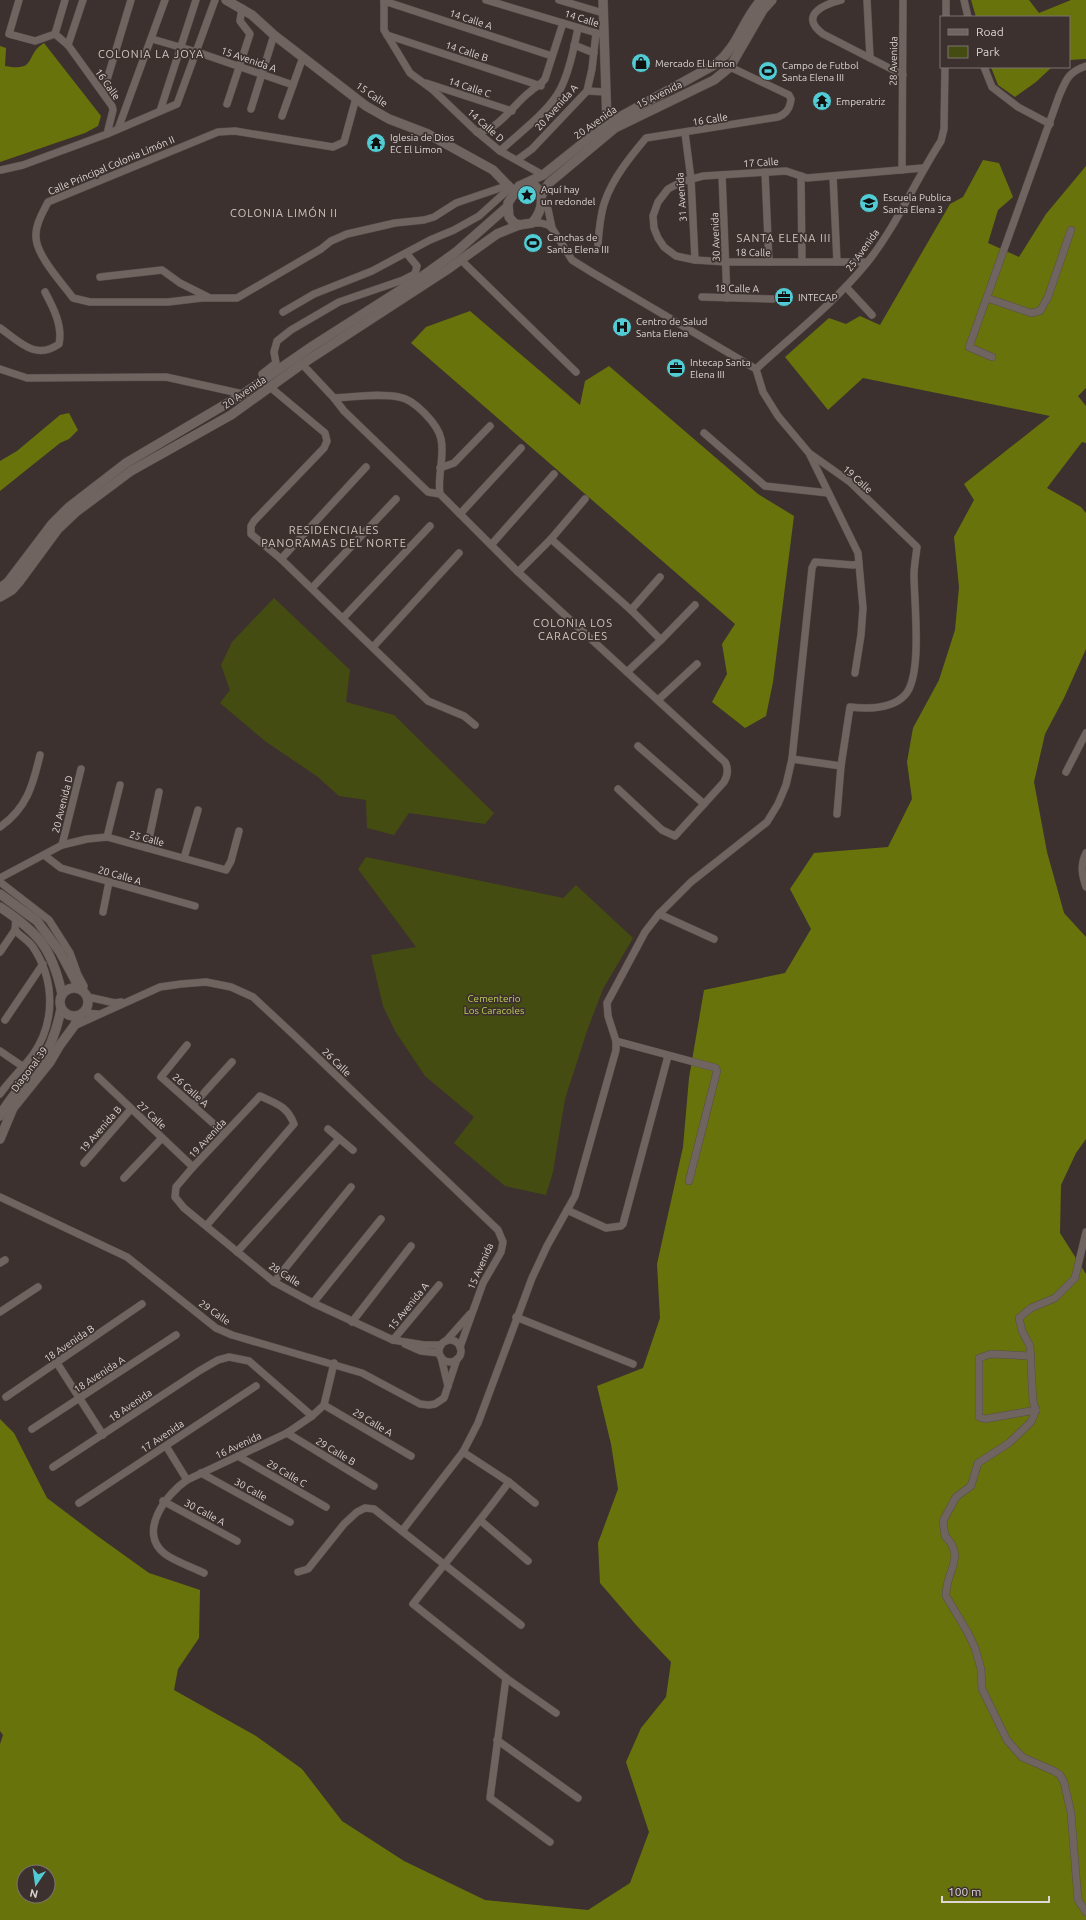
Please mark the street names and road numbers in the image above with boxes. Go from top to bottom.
street label: 14 Calle A [448,7,494,32]
street label: 14 Calle [563,8,600,29]
street label: 28 Avenida [888,36,899,86]
street label: 14 Calle B [444,39,490,64]
street label: 15 Avenida A [220,45,279,74]
street label: 16 Calle [93,67,122,102]
street label: 14 Calle C [447,75,492,100]
street label: 15 Avenida [635,79,684,110]
street label: 15 Calle [354,80,390,109]
street label: 20 Avenida A [533,82,580,133]
street label: 20 Avenida [572,104,619,141]
street label: 14 Calle D [465,106,506,144]
street label: 16 Calle [692,111,729,128]
street label: Calle Principal Colonia Limón II [46,134,176,197]
street label: 17 Calle [743,156,779,169]
street label: 31 Avenida [674,172,689,222]
street label: 30 Avenida [709,212,722,262]
street label: 25 Avenida [843,227,881,274]
street label: 18 Calle [735,247,771,258]
street label: 18 Calle A [715,283,760,294]
street label: 20 Avenida [221,374,268,411]
street label: 19 Calle [841,463,875,495]
street label: 20 Avenida D [50,774,75,834]
street label: 25 Calle [128,829,165,848]
street label: 20 Calle A [97,864,143,887]
street label: Diagonal 39 [9,1045,50,1094]
street label: 26 Calle [320,1046,353,1079]
street label: 26 Calle A [170,1071,211,1110]
street label: 27 Calle [135,1099,168,1132]
street label: 19 Avenida B [77,1104,124,1155]
street label: 19 Avenida [186,1117,228,1160]
street label: 15 Avenida [465,1241,496,1291]
street label: 28 Calle [267,1260,303,1289]
street label: 15 Avenida A [386,1280,431,1332]
street label: 29 Calle [197,1298,232,1327]
street label: 18 Avenida B [42,1323,96,1364]
street label: 18 Avenida A [72,1354,127,1395]
street label: 18 Avenida [107,1387,154,1424]
street label: 29 Calle A [351,1406,395,1439]
street label: 17 Avenida [139,1418,186,1455]
street label: 16 Avenida [213,1430,263,1461]
street label: 29 Calle B [314,1435,358,1468]
street label: 29 Calle C [265,1458,309,1489]
street label: 30 Calle [233,1476,269,1503]
street label: 30 Calle A [183,1497,227,1528]

